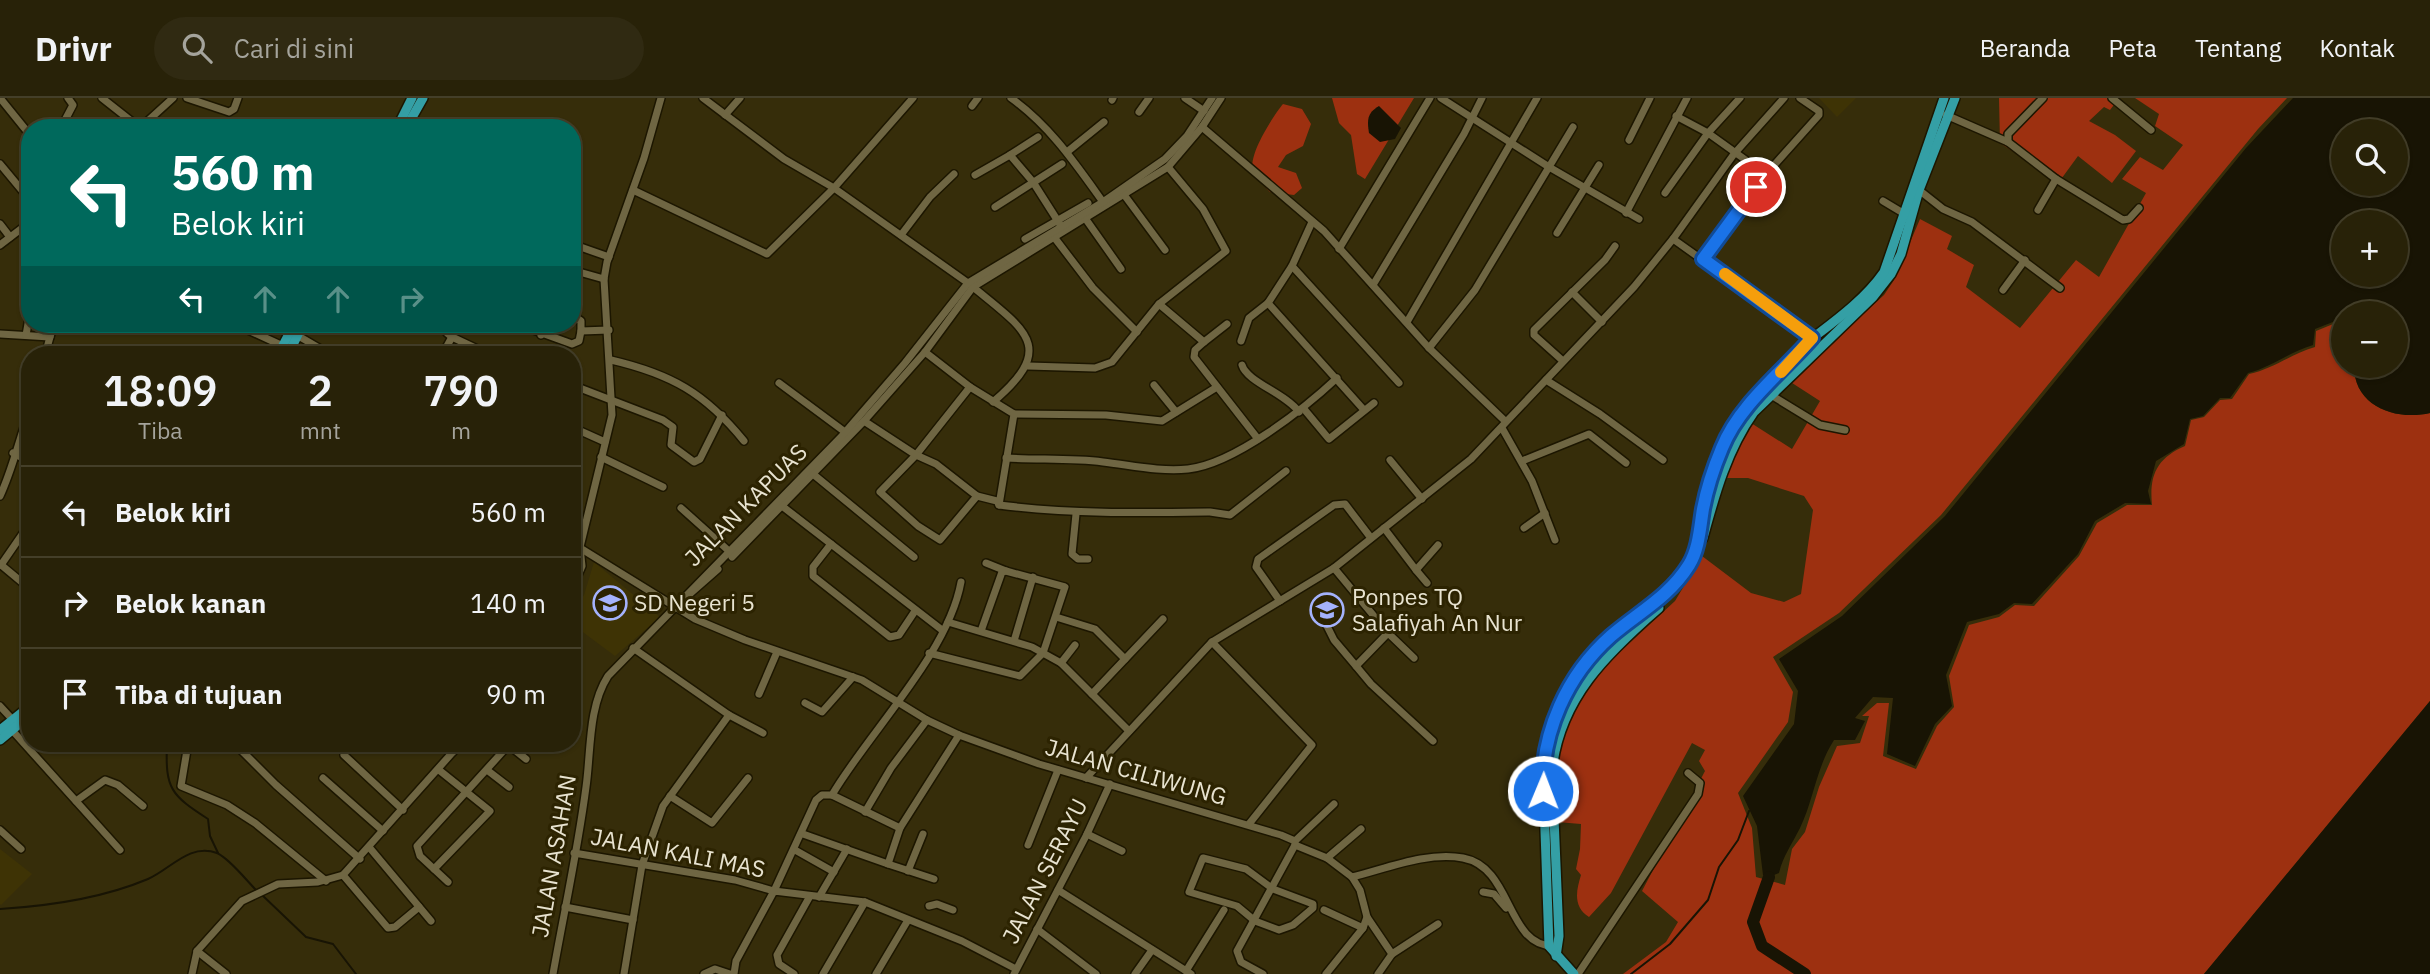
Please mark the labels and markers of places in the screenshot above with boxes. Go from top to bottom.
pin [1726,157,1786,217]
place label: Ponpes TQ Salafiyah An Nur [1352,581,1523,637]
school or university icon: SD Negeri 5 [591,584,629,622]
place label: SD Negeri 5 [634,587,755,617]
school or university icon: Ponpes TQ Salafiyah An Nur [1308,591,1346,629]

